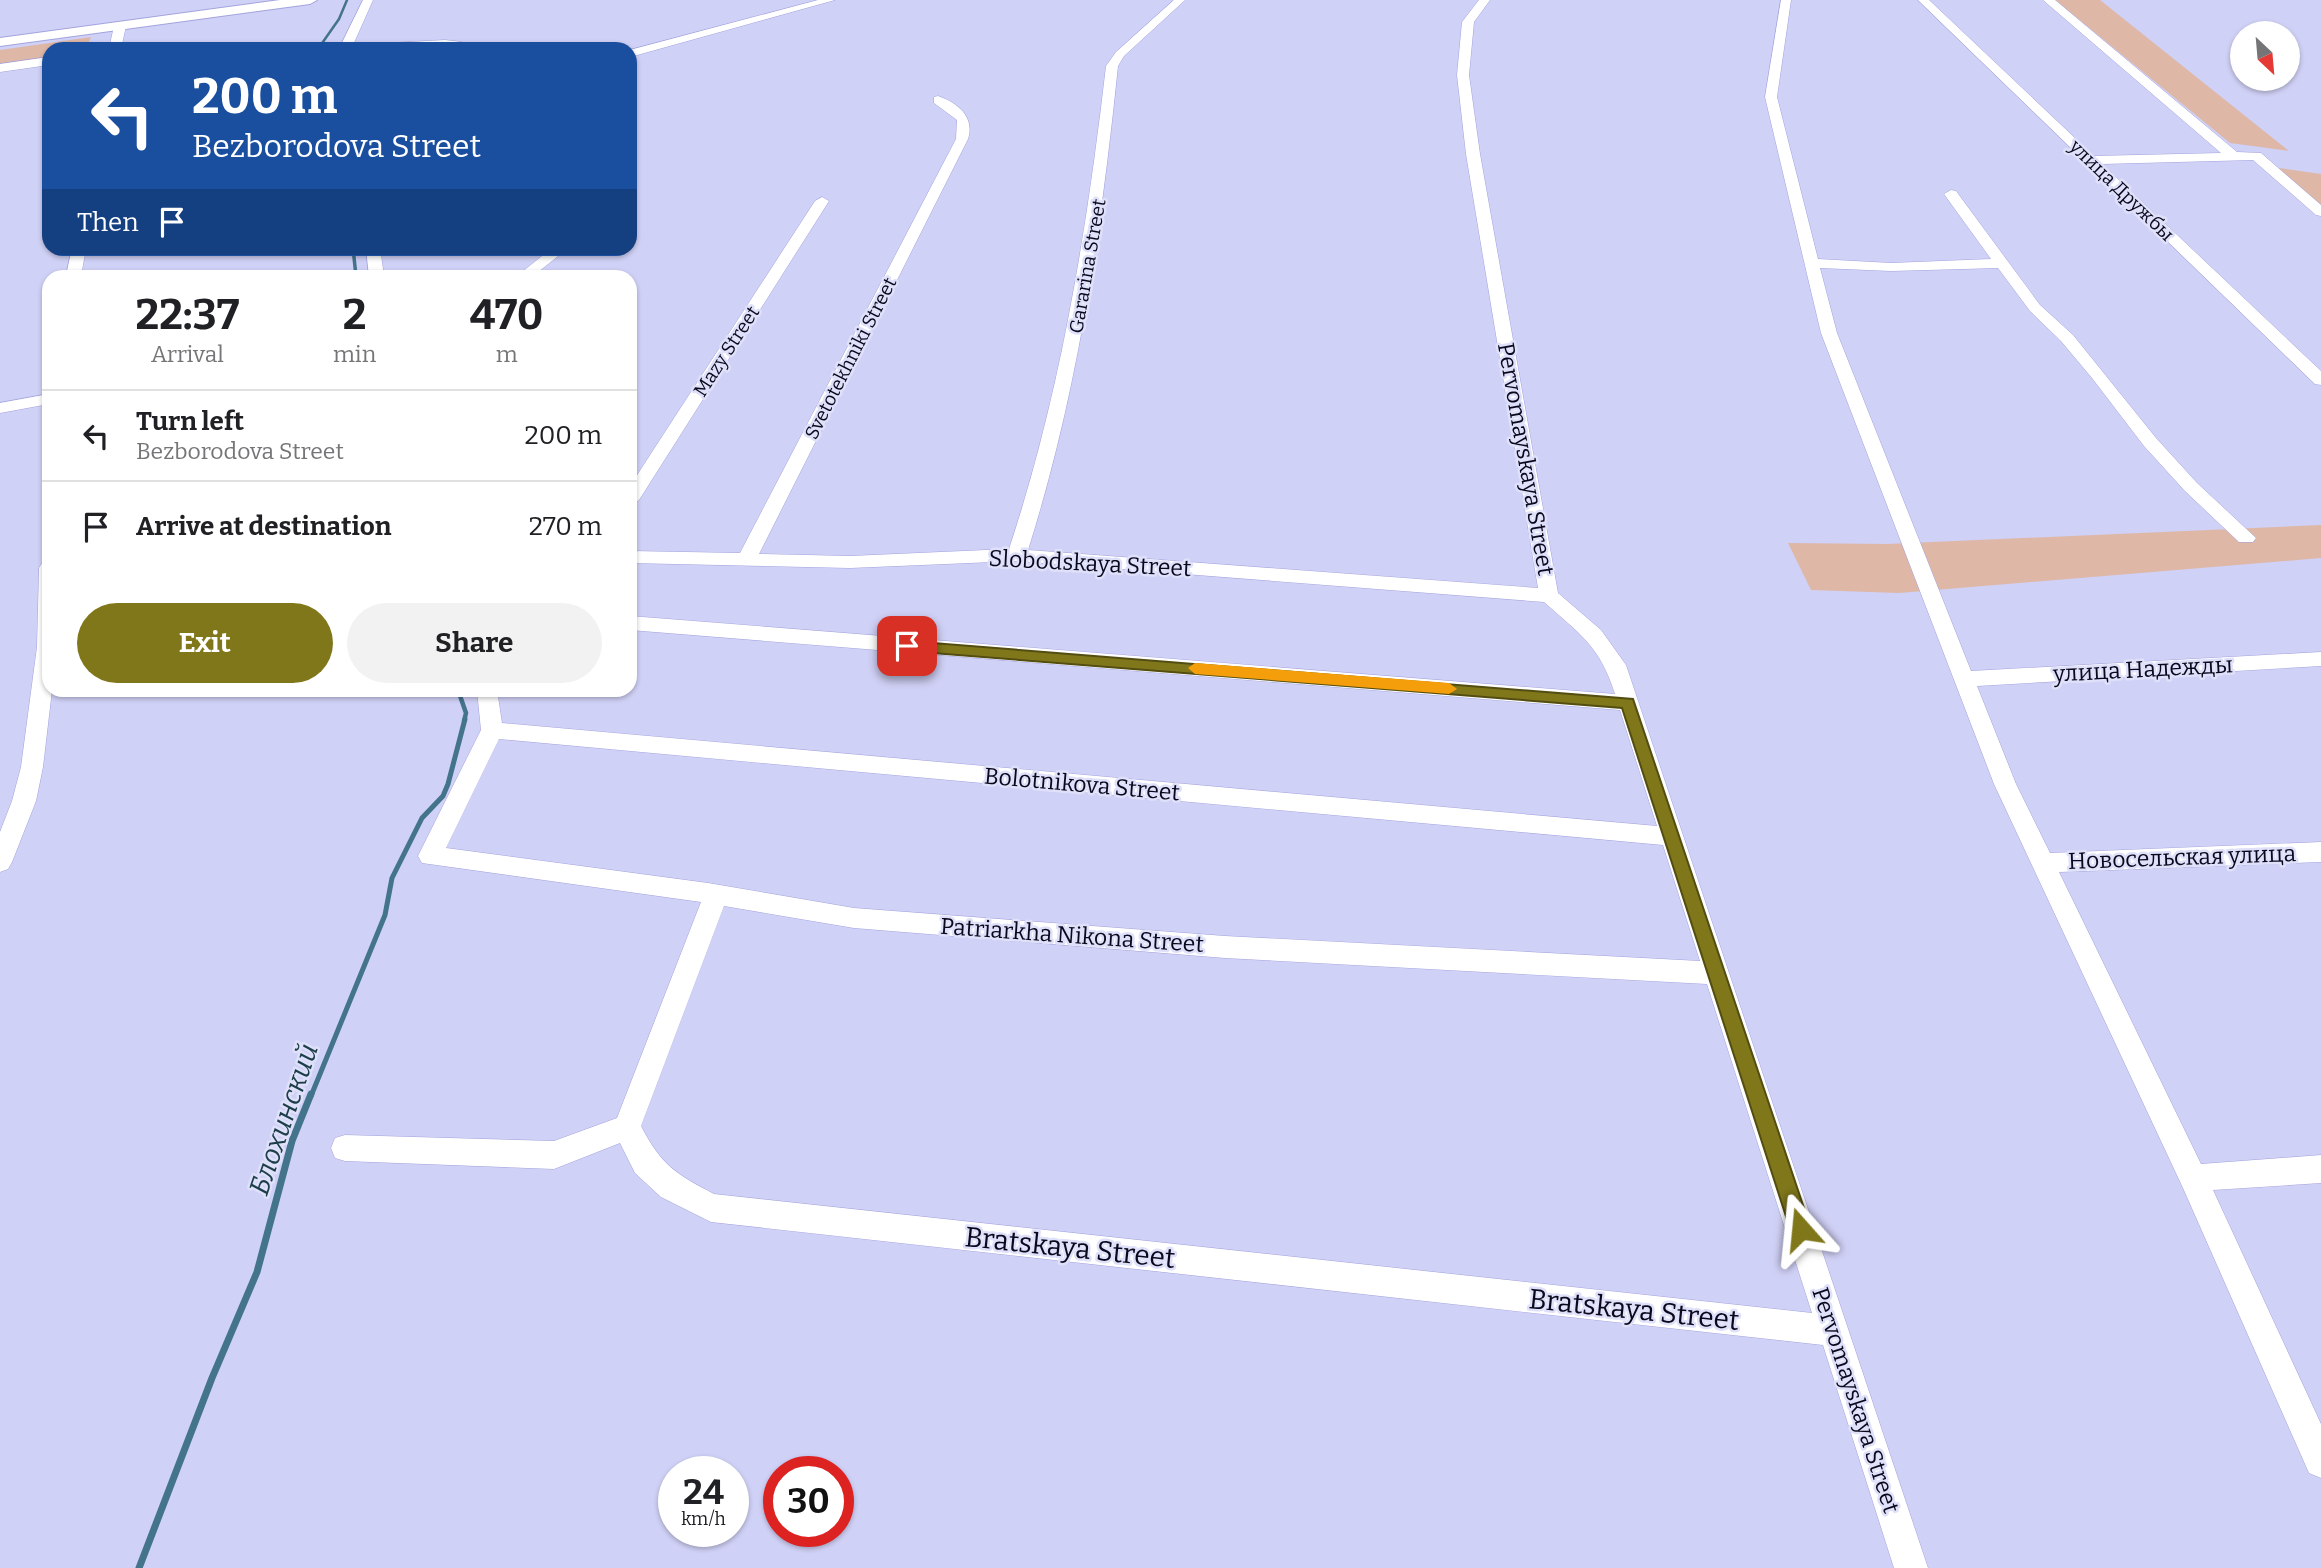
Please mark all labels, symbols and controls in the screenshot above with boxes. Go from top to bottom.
north arrow [2230,21,2300,91]
map controls [2230,21,2300,91]
text: 200 m [192,67,337,126]
icon: left [77,70,168,161]
text: Bezborodova Street [192,127,481,165]
street label: улица Дружбы [2064,134,2179,246]
street label: Gararina Street [1064,197,1111,335]
icon: arrive [153,203,191,241]
text: Then [77,207,139,238]
street label: Svetotekhniki Street [800,273,901,443]
text: 22:37 [136,290,239,340]
text: 2 [343,290,366,340]
text: 470 [470,290,543,340]
street label: Mazy Street [689,302,764,401]
text: Arrival [151,340,224,368]
text: min [333,340,376,368]
text: m [496,340,518,368]
street label: Pervomayskaya Street [1492,341,1560,577]
text: Turn left [136,406,244,437]
icon: left [77,417,115,455]
text: 200 m [525,420,602,451]
text: Bezborodova Street [136,437,344,465]
icon: arrive [77,508,115,546]
text: Arrive at destination [136,511,391,542]
text: 270 m [529,511,602,542]
street label: Slobodskaya Street [988,544,1192,582]
button: Exit [77,603,333,683]
button: Share [347,603,602,683]
pin [877,616,937,676]
icon: arrive [888,627,926,665]
street label: улица Надежды [2051,650,2234,688]
street label: Bolotnikova Street [983,762,1181,806]
street label: Новосельская улица [2068,839,2297,875]
street label: Patriarkha Nikona Street [939,912,1205,958]
water label: Блохинский [242,1039,325,1199]
position arrow [1764,1192,1838,1266]
street label: Bratskaya Street [963,1220,1177,1275]
street label: Bratskaya Street [1527,1282,1741,1337]
street label: Pervomayskaya Street [1806,1284,1906,1516]
speed limit sign: 30 [763,1456,854,1547]
text: 24 [683,1471,724,1513]
text: km/h [681,1508,726,1530]

